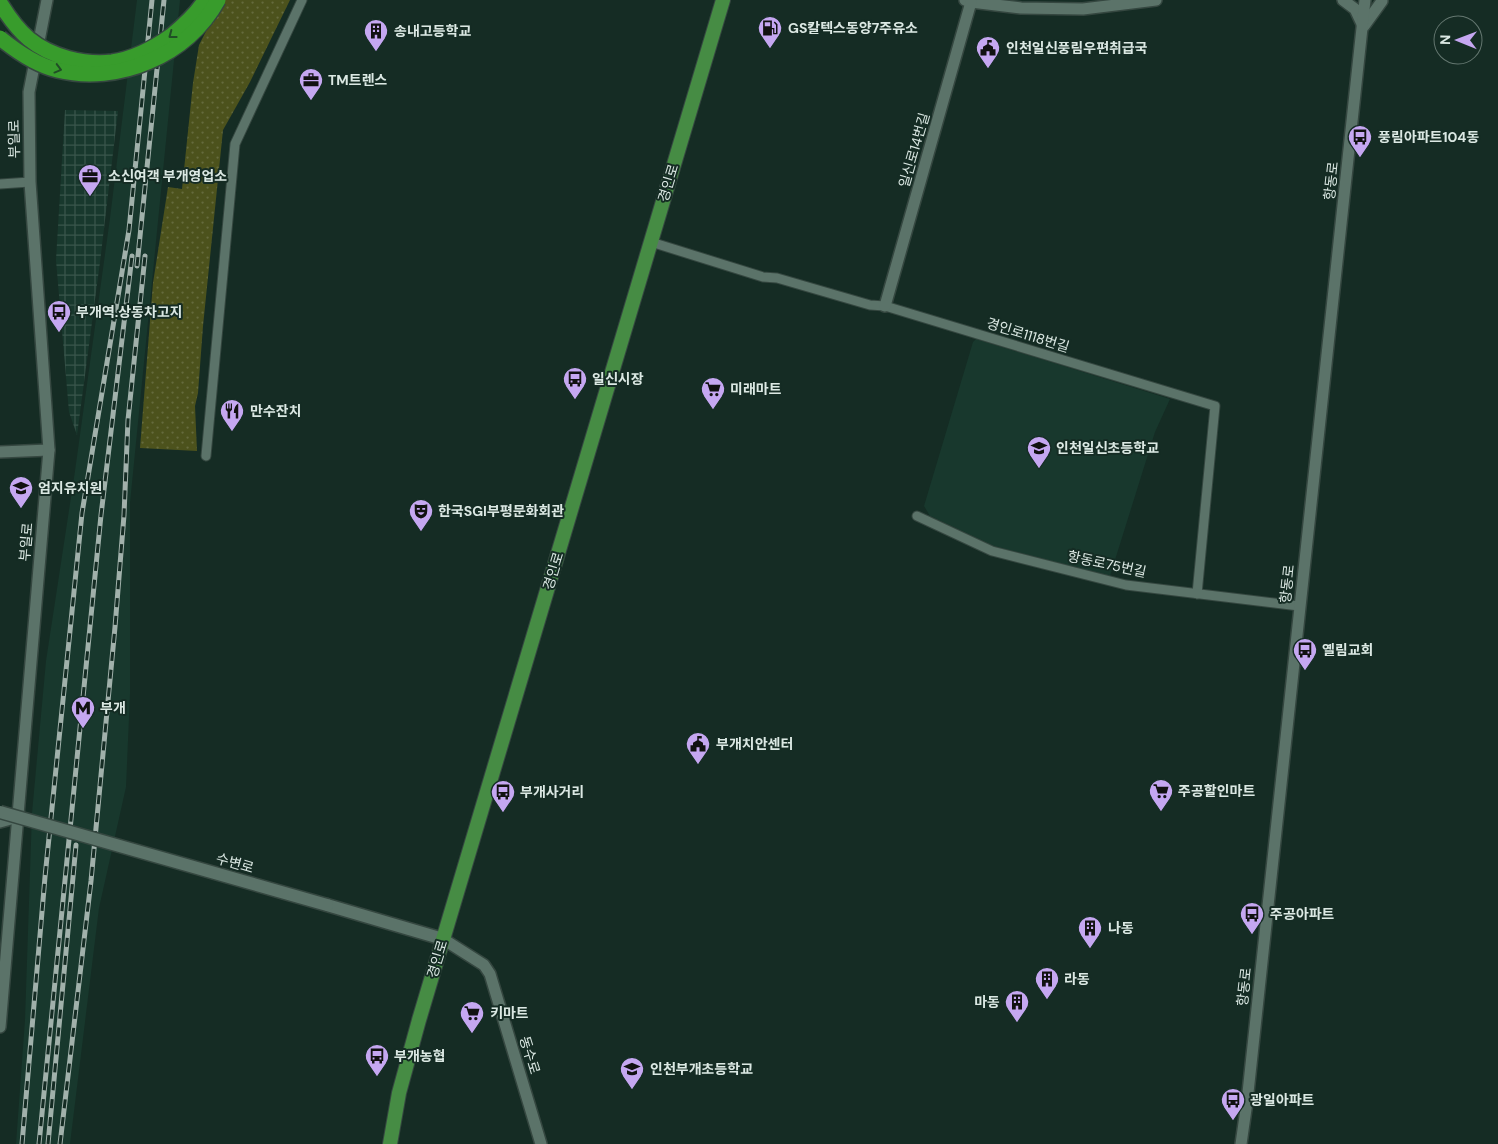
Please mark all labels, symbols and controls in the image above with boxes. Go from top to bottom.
fuel station icon: GS칼텍스동양7주유소 [757,15,783,49]
north arrow [1433,15,1483,65]
building icon: 송내고등학교 [363,18,389,52]
place label: GS칼텍스동양7주유소 [788,19,918,37]
place label: 송내고등학교 [394,22,471,40]
one-way arrow [168,29,178,38]
public building icon: 인천일신풍림우편취급국 [975,35,1001,69]
text: N [1436,35,1454,45]
place label: 인천일신풍림우편취급국 [1006,39,1148,57]
one-way arrow [53,64,61,74]
office icon: TM트렌스 [298,67,324,101]
place label: TM트렌스 [328,71,388,89]
street label: 일신로14번길 [895,110,933,190]
street label: 부일로 [5,119,23,158]
bus stop icon: 풍림아파트104동 [1347,124,1373,158]
place label: 풍림아파트104동 [1378,128,1479,146]
street label: 항동로 [1320,161,1342,201]
street label: 경인로 [654,162,682,204]
office icon: 소신여객 부개영업소 [77,163,103,197]
place label: 소신여객 부개영업소 [108,167,227,185]
bus stop icon: 부개역.상동차고지 [46,299,72,333]
place label: 부개역.상동차고지 [76,303,183,321]
street label: 경인로1118번길 [984,314,1072,356]
bus stop icon: 일신시장 [562,366,588,400]
place label: 일신시장 [592,370,644,388]
supermarket icon: 미래마트 [700,376,726,410]
place label: 미래마트 [730,380,782,398]
restaurant icon: 만수잔치 [219,398,245,432]
place label: 만수잔치 [250,402,302,420]
school or university icon: 인천일신초등학교 [1026,435,1052,469]
place label: 인천일신초등학교 [1056,439,1159,457]
school or university icon: 엄지유치원 [8,475,34,509]
place label: 엄지유치원 [38,479,102,497]
theatre icon: 한국SGI부평문화회관 [408,498,434,532]
place label: 한국SGI부평문화회관 [438,502,564,520]
street label: 부일로 [15,522,37,562]
street label: 항동로75번길 [1066,547,1148,581]
street label: 경인로 [539,550,567,592]
street label: 항동로 [1276,564,1298,604]
bus stop icon: 옐림교회 [1292,637,1318,671]
place label: 옐림교회 [1322,641,1374,659]
metro station icon: 부개 [70,695,96,729]
place label: 부개 [100,699,126,717]
public building icon: 부개치안센터 [685,731,711,765]
place label: 부개치안센터 [716,735,793,753]
supermarket icon: 주공할인마트 [1148,778,1174,812]
bus stop icon: 부개사거리 [490,779,516,813]
place label: 주공할인마트 [1178,782,1255,800]
place label: 부개사거리 [520,783,584,801]
street label: 수변로 [214,849,256,877]
bus stop icon: 주공아파트 [1239,901,1265,935]
place label: 주공아파트 [1270,905,1335,923]
building icon: 나동 [1077,915,1103,949]
place label: 나동 [1108,919,1134,937]
street label: 경인로 [423,938,451,980]
building icon: 라동 [1034,966,1060,1000]
street label: 항동로 [1233,967,1255,1007]
place label: 라동 [1064,970,1090,988]
building icon: 마동 [1004,989,1030,1023]
place label: 마동 [974,993,1000,1011]
supermarket icon: 키마트 [459,1000,485,1034]
place label: 키마트 [490,1004,529,1022]
street label: 동수로 [516,1034,544,1076]
bus stop icon: 부개농협 [364,1043,390,1077]
place label: 부개농협 [394,1047,446,1065]
school or university icon: 인천부개초등학교 [619,1056,645,1090]
place label: 인천부개초등학교 [650,1060,753,1078]
bus stop icon: 광일아파트 [1220,1087,1246,1121]
place label: 광일아파트 [1250,1091,1315,1109]

